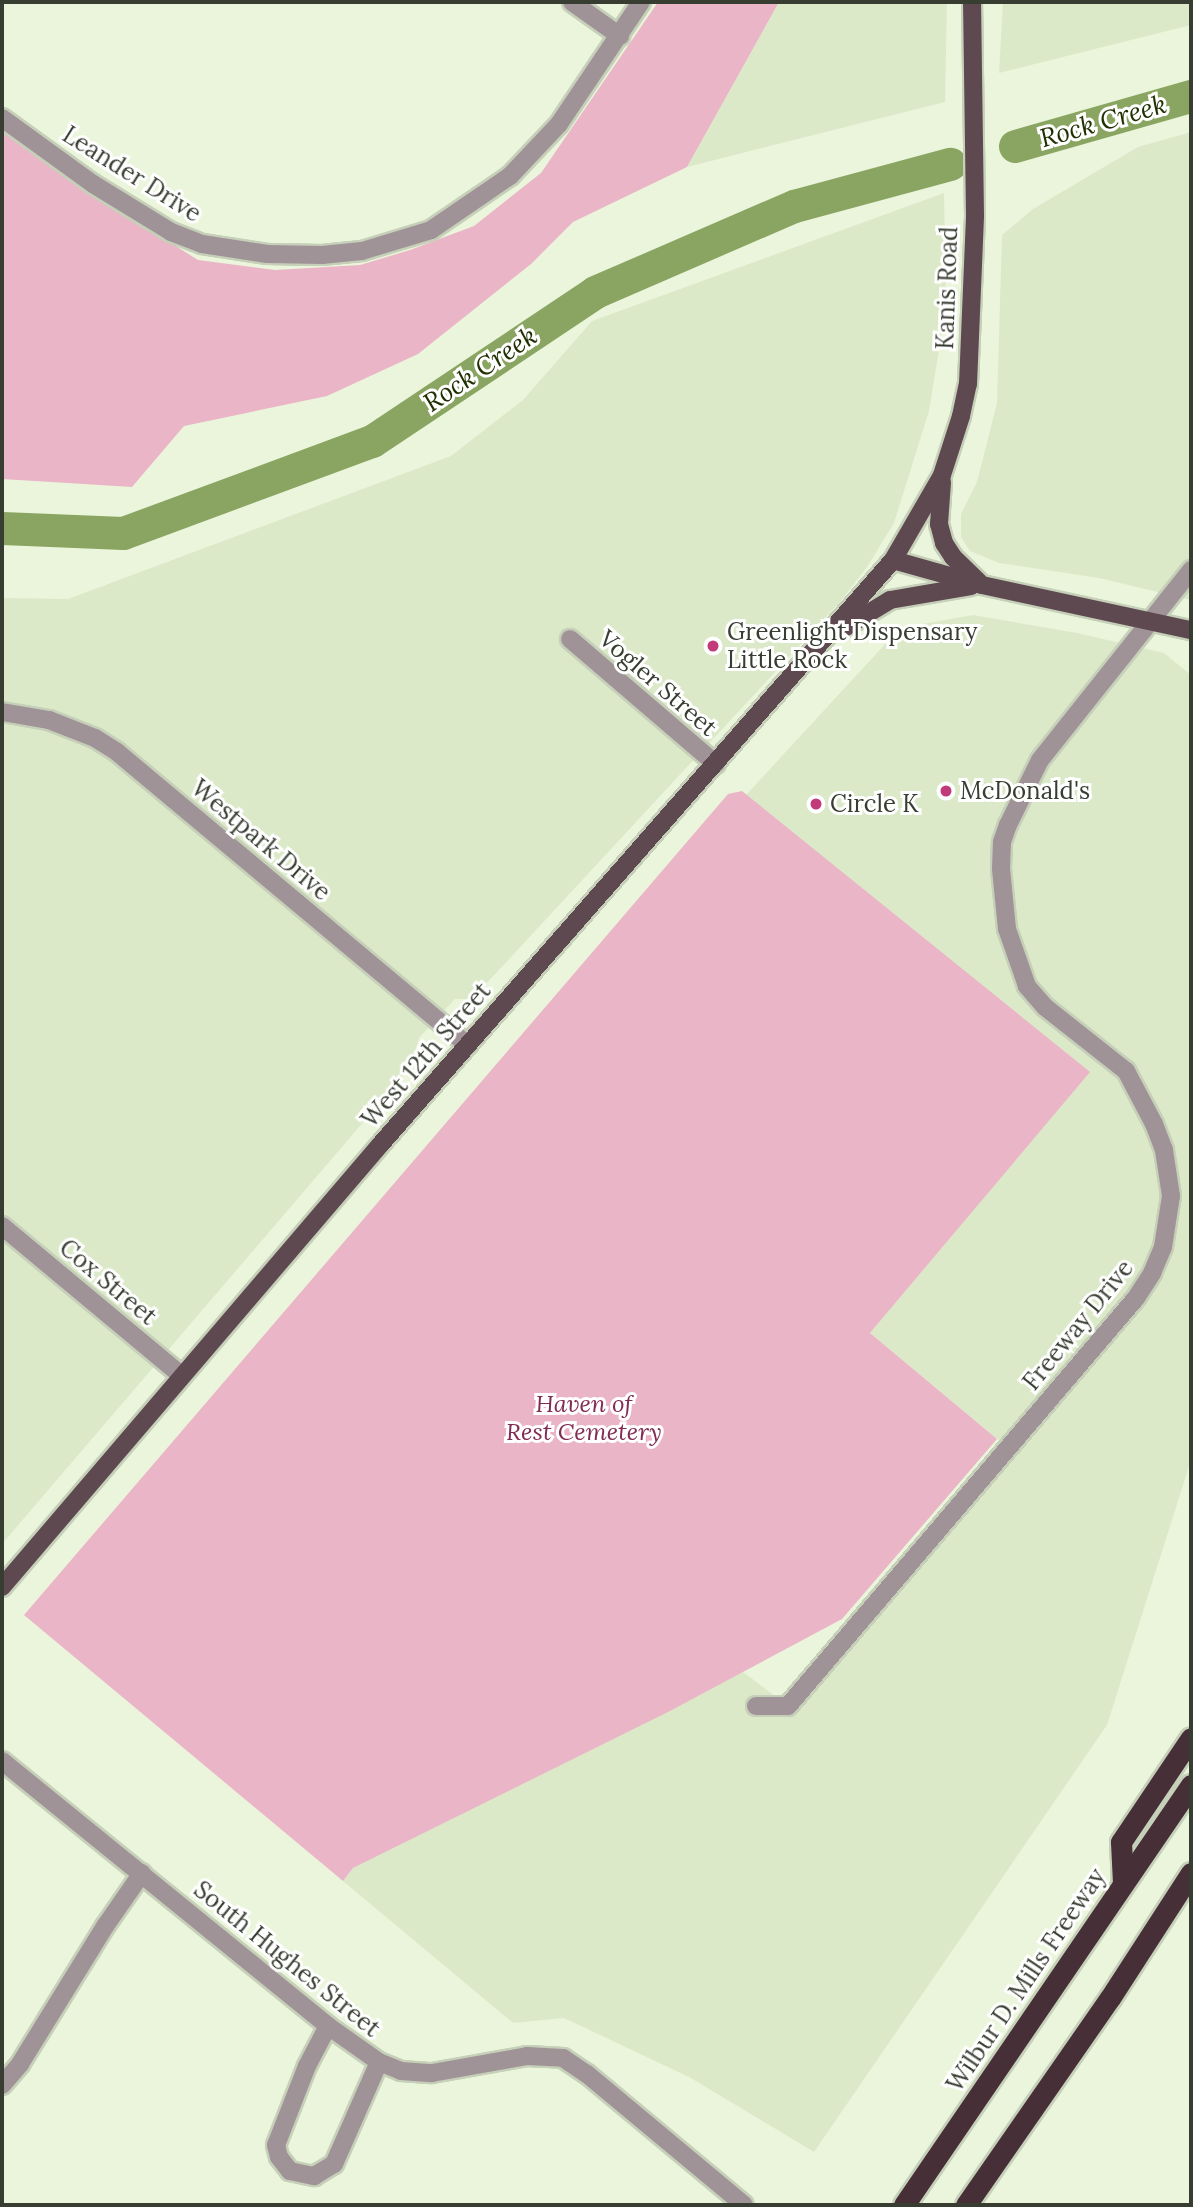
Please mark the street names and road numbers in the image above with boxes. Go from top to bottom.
street label: Leander Drive [57,120,207,228]
street label: Kanis Road [930,226,964,350]
street label: Vogler Street [593,624,723,742]
street label: Westpark Drive [186,774,336,906]
street label: West 12th Street [355,977,497,1133]
street label: Cox Street [54,1233,162,1331]
street label: Freeway Drive [1017,1254,1139,1396]
street label: Wilbur D. Mills Freeway [940,1863,1112,2097]
street label: South Hughes Street [188,1875,386,2043]

